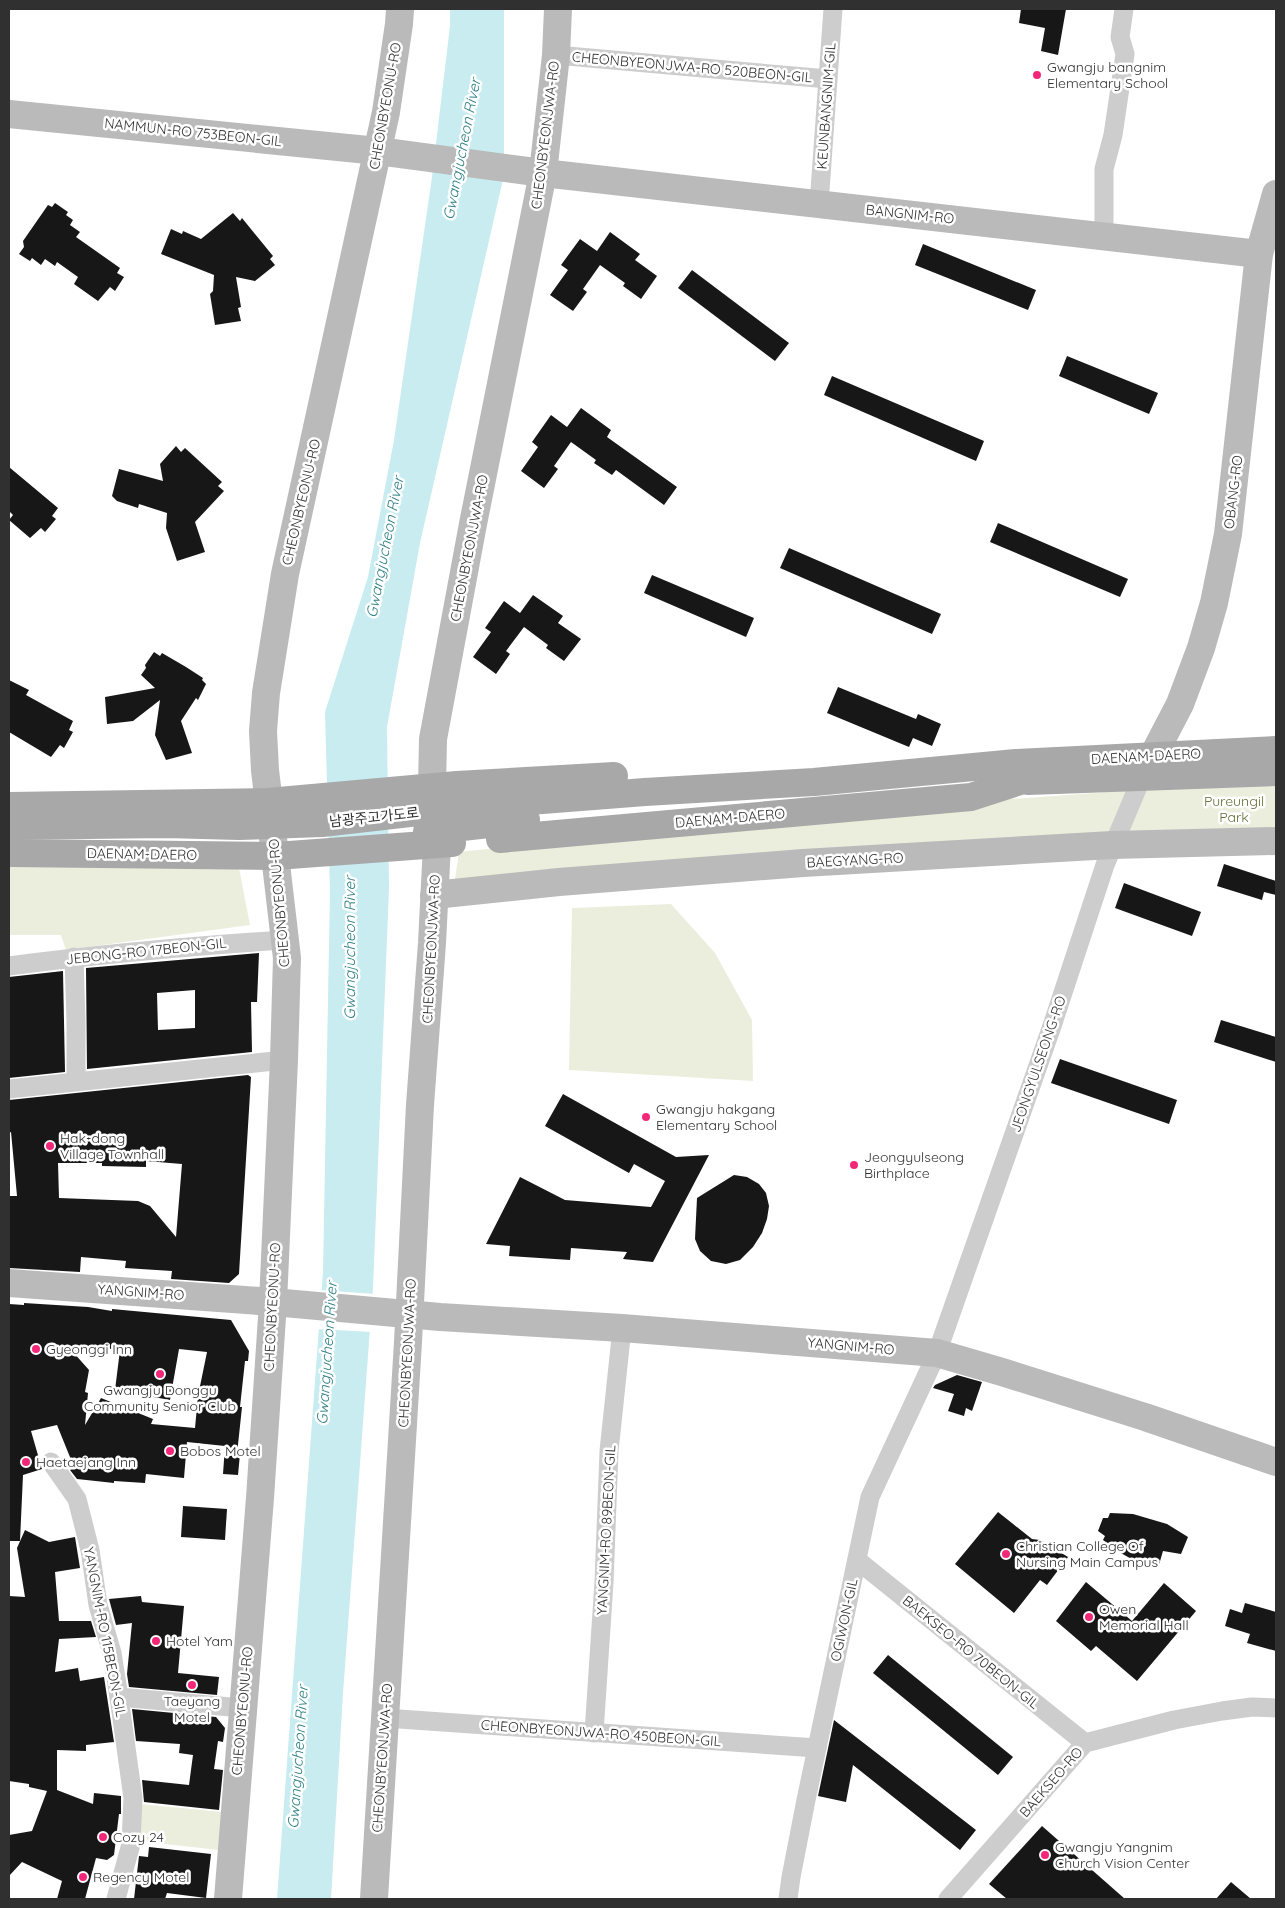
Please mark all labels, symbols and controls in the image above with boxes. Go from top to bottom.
street label: CHEONBYEONU-RO [365,41,405,171]
street label: KEUNBANGNIM-GIL [813,41,839,170]
street label: CHEONBYEONJWA-RO 520BEON-GIL [571,48,813,87]
place label: Gwangju bangnim Elementary School [1047,58,1168,92]
street label: CHEONBYEONJWA-RO [527,60,563,210]
marker: Gwangju bangnim Elementary School [1031,69,1043,81]
water label: Gwangjucheon River [438,74,485,221]
street label: NAMMUN-RO 753BEON-GIL [104,114,283,150]
street label: BANGNIM-RO [865,200,955,228]
street label: CHEONBYEONU-RO [278,437,324,567]
street label: OBANG-RO [1220,454,1246,530]
water label: Gwangjucheon River [361,472,408,619]
street label: CHEONBYEONJWA-RO [446,473,492,623]
street label: DAENAM-DAERO [1090,744,1202,768]
park label: Pureungil Park [1204,792,1264,826]
street label: 남광주고가도로 [328,803,420,831]
street label: DAENAM-DAERO [674,804,786,832]
street label: CHEONBYEONU-RO [264,838,294,968]
street label: DAENAM-DAERO [87,844,198,864]
street label: BAEGYANG-RO [806,848,904,872]
water label: Gwangjucheon River [340,874,359,1020]
street label: CHEONBYEONJWA-RO [418,874,444,1024]
street label: JEBONG-RO 17BEON-GIL [65,934,228,968]
street label: JEONGYULSEONG-RO [1006,993,1070,1135]
place label: Gwangju hakgang Elementary School [656,1100,777,1134]
marker: Gwangju hakgang Elementary School [640,1111,652,1123]
place label: Hak-dong Village Townhall [60,1129,164,1163]
marker: Hak-dong Village Townhall [44,1140,56,1152]
place label: Jeongyulseong Birthplace [864,1148,964,1182]
marker: Jeongyulseong Birthplace [848,1159,860,1171]
street label: CHEONBYEONU-RO [260,1242,284,1372]
water label: Gwangjucheon River [312,1278,341,1425]
street label: CHEONBYEONJWA-RO [394,1278,420,1428]
street label: YANGNIM-RO [97,1280,185,1304]
street label: YANGNIM-RO [807,1333,895,1359]
place label: Gyeonggi Inn [46,1340,132,1358]
marker: Gyeonggi Inn [30,1343,42,1355]
marker: Gwangju Donggu Community Senior Club [154,1368,166,1380]
place label: Gwangju Donggu Community Senior Club [84,1381,236,1415]
place label: Bobos Motel [180,1442,261,1460]
street label: YANGNIM-RO 89BEON-GIL [593,1444,619,1615]
marker: Bobos Motel [164,1445,176,1457]
place label: Haetaejang Inn [36,1453,136,1471]
marker: Haetaejang Inn [20,1456,32,1468]
place label: Christian College Of Nursing Main Campus [1016,1537,1158,1571]
street label: YANGNIM-RO 115BEON-GIL [80,1545,130,1719]
marker: Christian College Of Nursing Main Campus [1000,1548,1012,1560]
street label: OGIWON-GIL [826,1576,862,1663]
street label: BAEKSEO-RO 70BEON-GIL [899,1591,1043,1713]
place label: Owen Memorial Hall [1099,1600,1189,1634]
marker: Owen Memorial Hall [1083,1611,1095,1623]
place label: Hotel Yam [166,1632,233,1650]
marker: Hotel Yam [150,1635,162,1647]
street label: CHEONBYEONU-RO [227,1646,257,1776]
marker: Taeyang Motel [186,1679,198,1691]
water label: Gwangjucheon River [283,1682,312,1829]
street label: CHEONBYEONJWA-RO [368,1683,396,1833]
place label: Taeyang Motel [164,1692,220,1726]
street label: CHEONBYEONJWA-RO 450BEON-GIL [480,1716,722,1750]
street label: BAEKSEO-RO [1016,1743,1087,1821]
place label: Cozy 24 [113,1828,164,1846]
marker: Cozy 24 [97,1831,109,1843]
place label: Gwangju Yangnim Church Vision Center [1055,1838,1190,1872]
marker: Gwangju Yangnim Church Vision Center [1039,1849,1051,1861]
place label: Regency Motel [93,1868,189,1886]
marker: Regency Motel [77,1871,89,1883]

